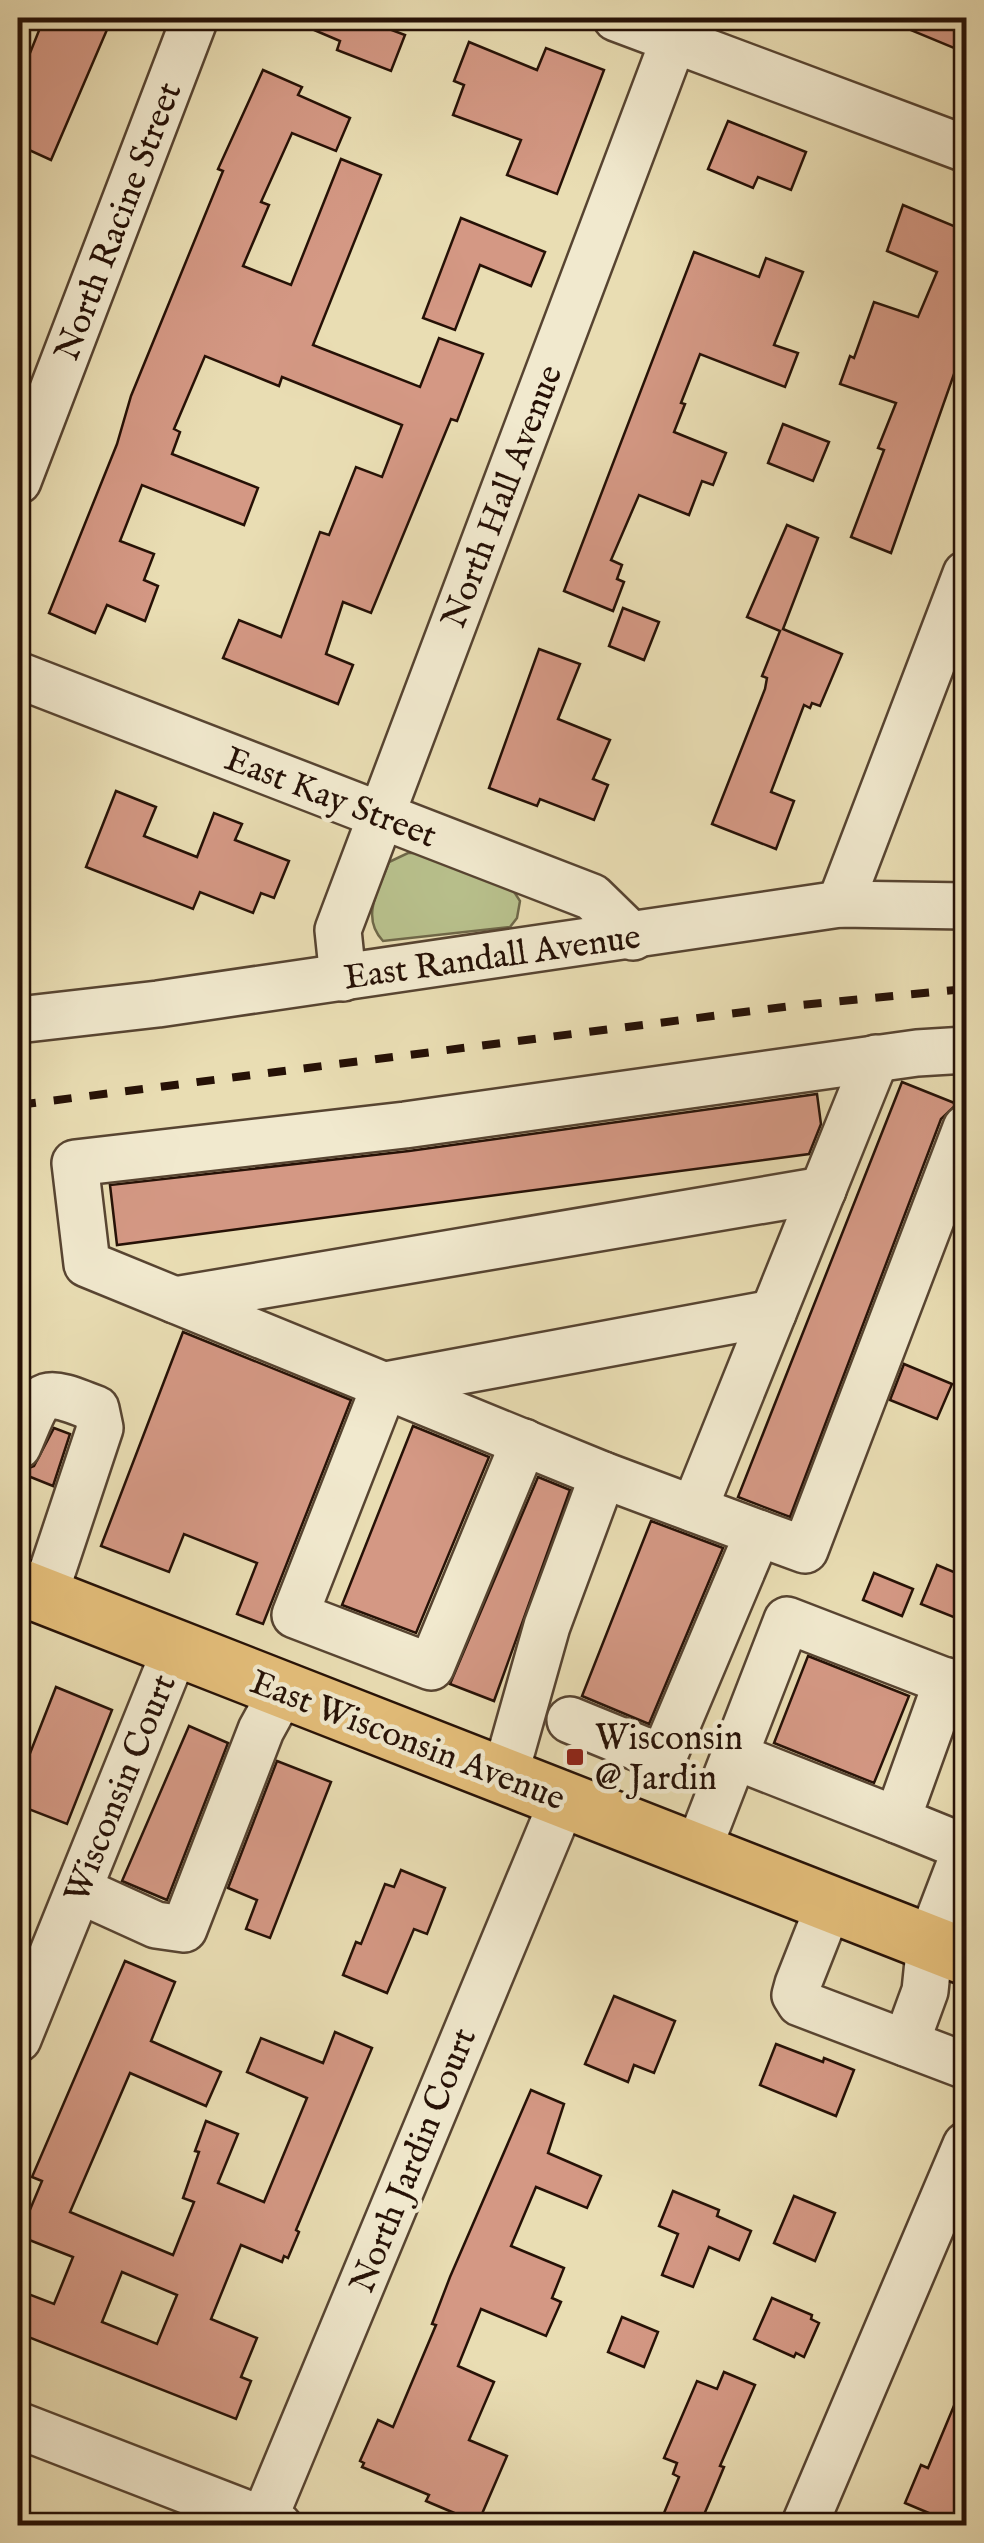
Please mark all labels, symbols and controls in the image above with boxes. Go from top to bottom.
street label: North Racine Street [46,76,193,367]
street label: North Hall Avenue [432,359,574,635]
street label: East Kay Street [218,737,442,859]
street label: East Randall Avenue [341,915,644,1002]
street label: East Wisconsin Avenue [243,1661,571,1822]
street label: Wisconsin Court [55,1668,188,1910]
place label: Wisconsin @ Jardin [595,1717,743,1802]
marker: Wisconsin @ Jardin [564,1746,586,1768]
street label: North Jardin Court [341,2022,488,2300]

